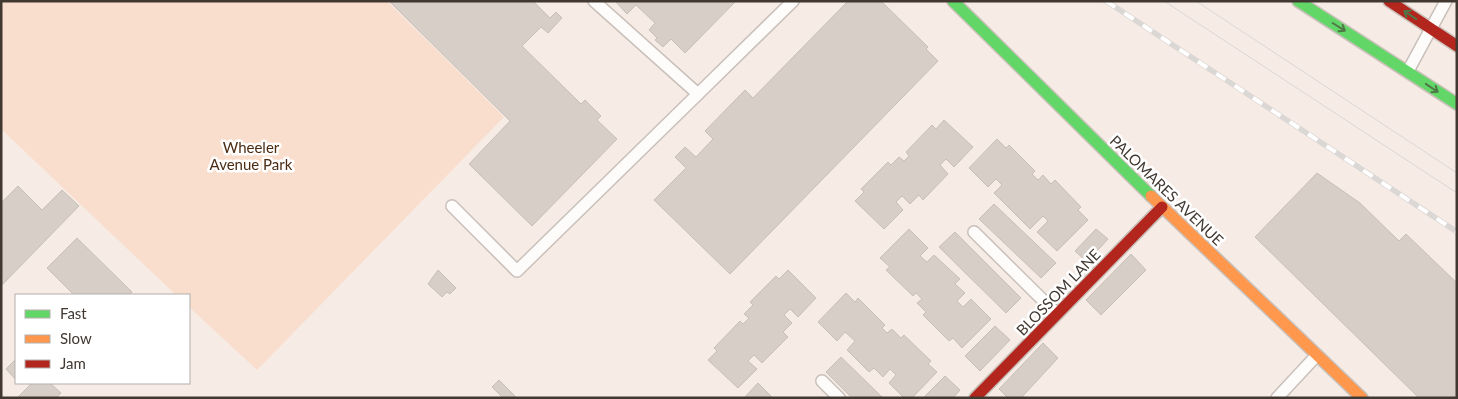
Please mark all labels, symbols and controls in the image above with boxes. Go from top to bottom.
one-way arrow [1404,10,1418,20]
one-way arrow [1332,22,1346,33]
one-way arrow [1425,83,1439,93]
street label: PALOMARES AVENUE [1107,131,1227,249]
park label: Wheeler Avenue Park [210,138,293,173]
street label: BLOSSOM LANE [1012,245,1104,339]
legend [15,294,190,384]
text: Fast [60,304,87,322]
text: Slow [60,329,92,347]
text: Jam [60,354,86,372]

